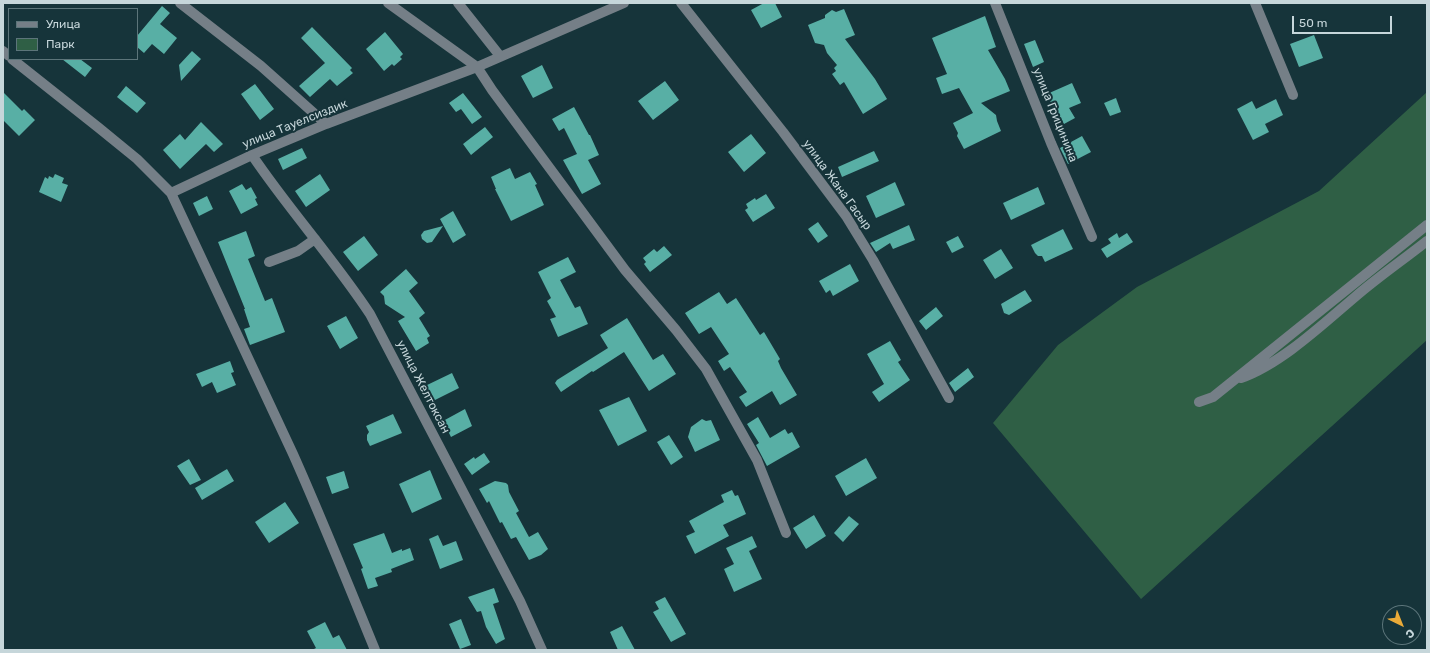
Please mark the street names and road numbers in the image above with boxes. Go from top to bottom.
street label: улица Грицинина [1030,66,1080,164]
street label: улица Тауелсиздик [240,96,350,152]
street label: улица Жана Гасыр [799,137,875,233]
street label: улица Желтоксан [393,338,453,436]

